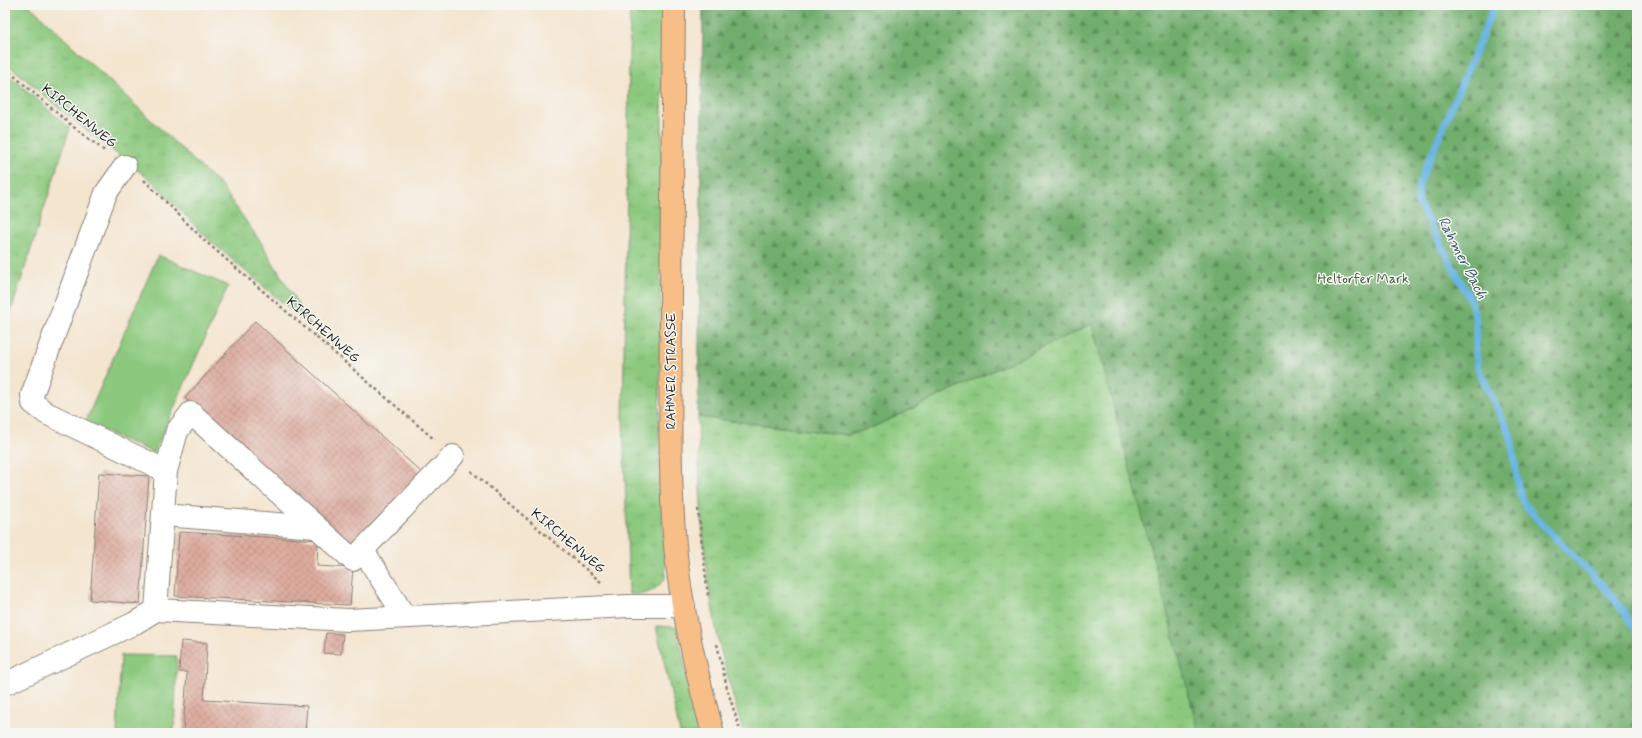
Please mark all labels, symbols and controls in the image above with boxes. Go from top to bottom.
street label: KIRCHENWEG [38,80,120,152]
water label: Rahmer Bach [1433,213,1492,303]
park label: Heltorfer Mark [1317,270,1409,288]
street label: KIRCHENWEG [282,293,364,367]
street label: RAHMER STRASSE [662,312,680,430]
street label: KIRCHENWEG [527,505,609,577]

